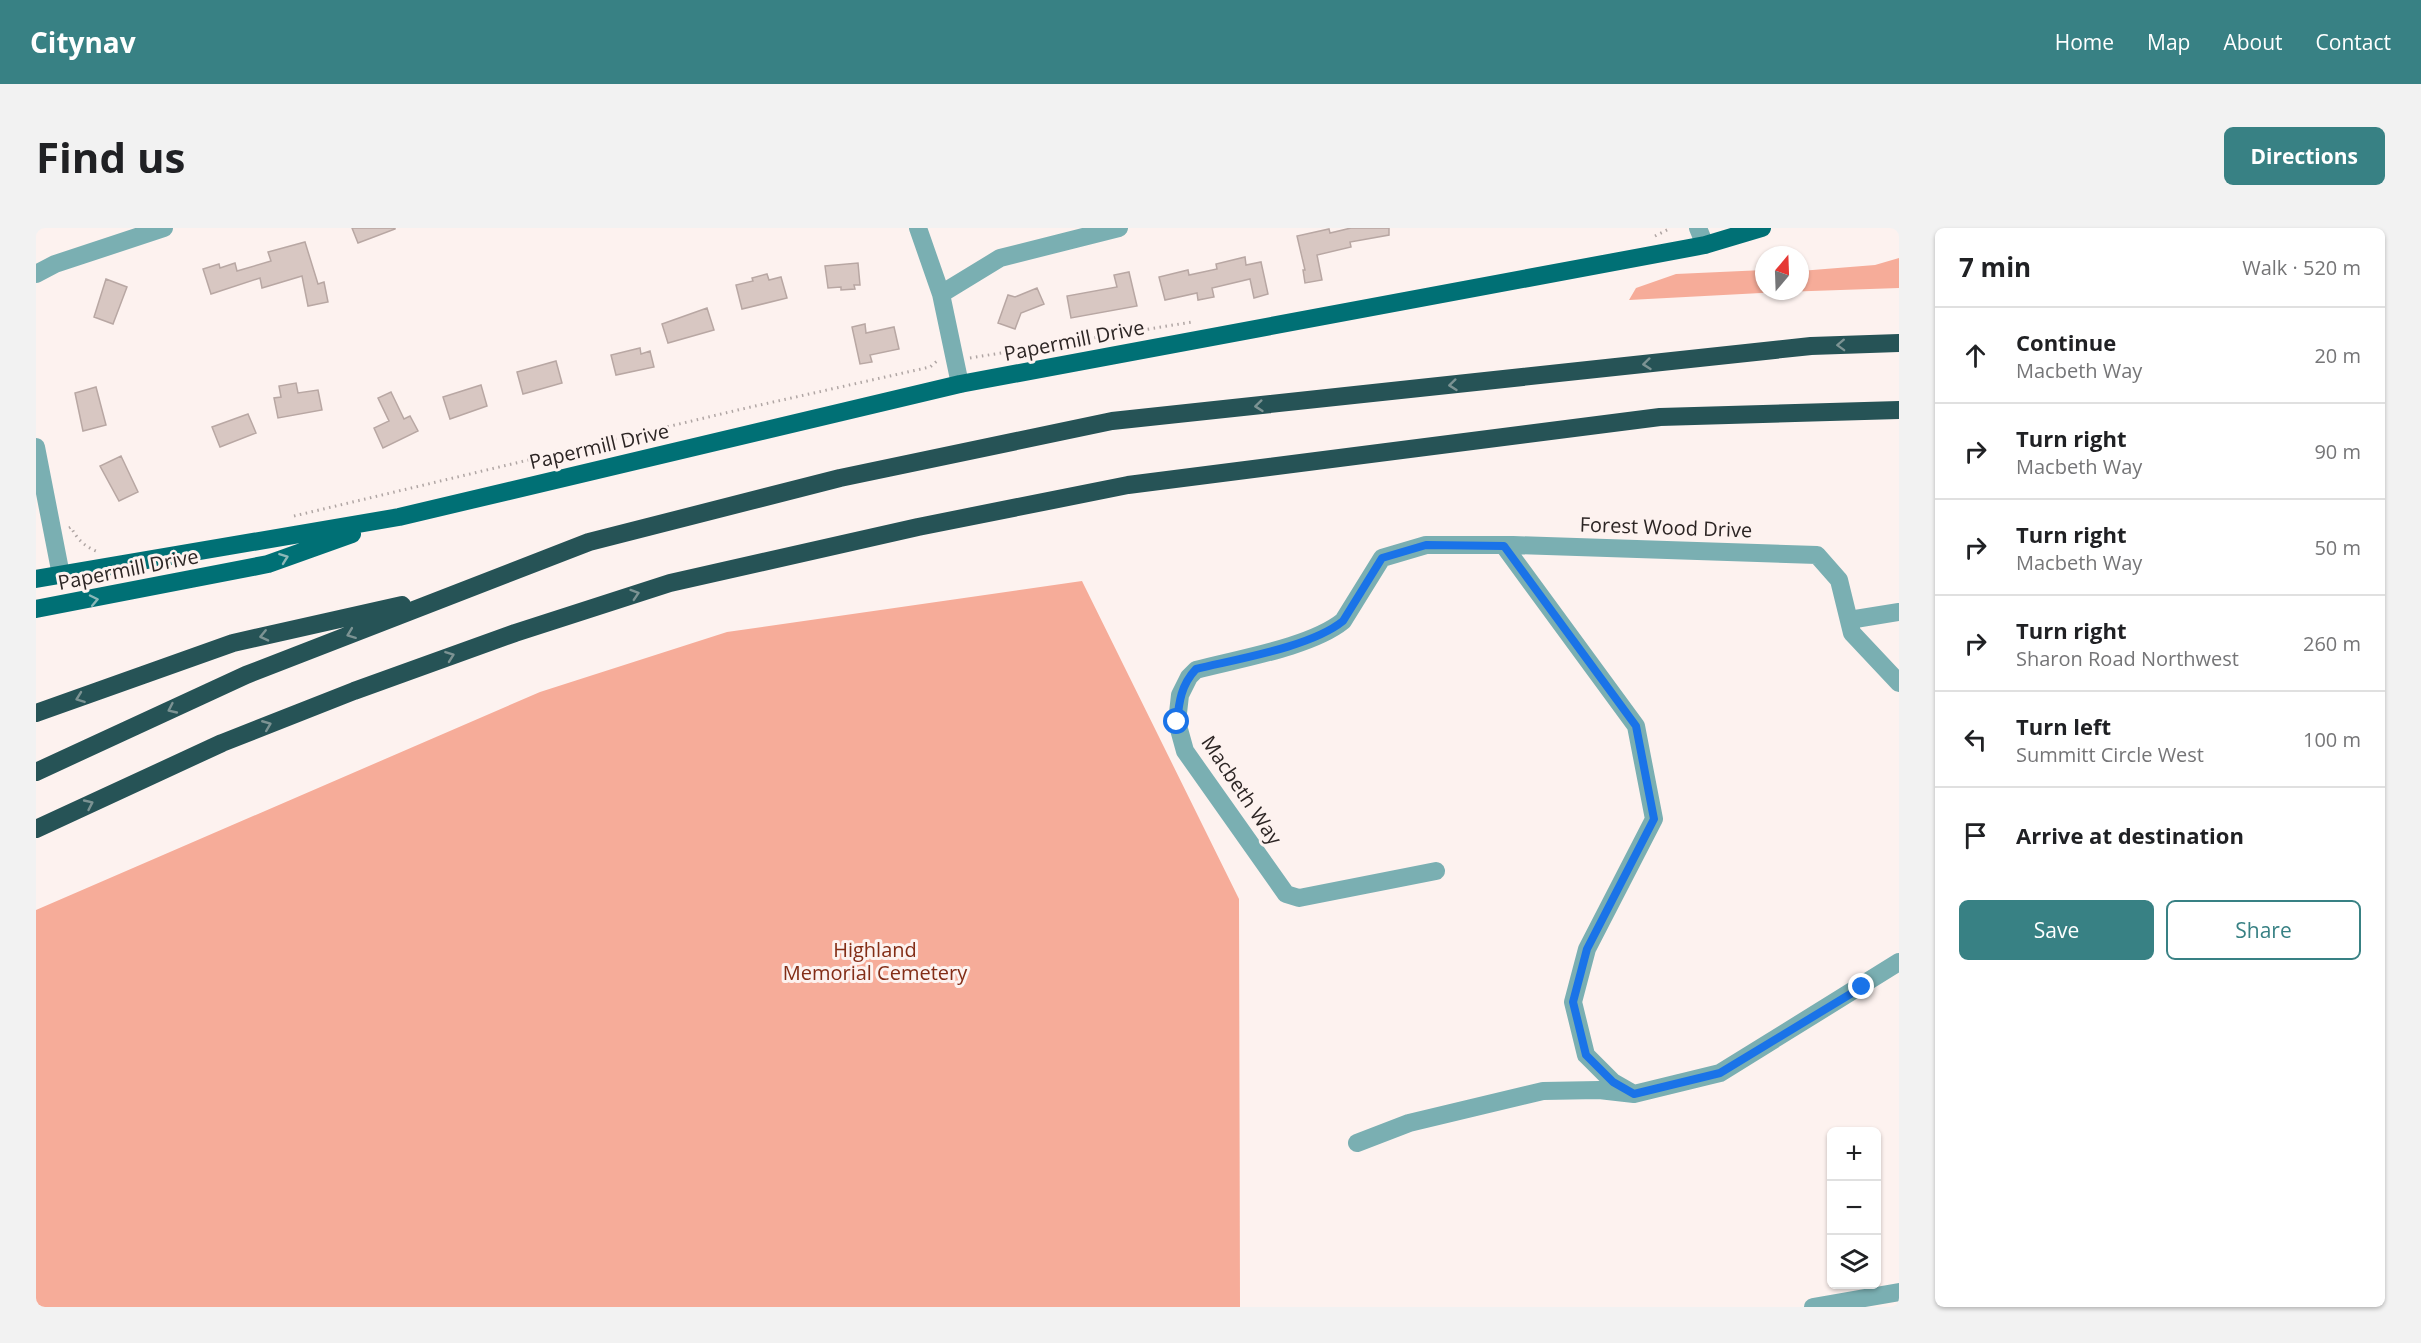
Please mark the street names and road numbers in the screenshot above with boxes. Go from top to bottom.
street label: Papermill Drive [1001,313,1147,367]
street label: Papermill Drive [526,417,672,475]
street label: Forest Wood Drive [1579,510,1753,544]
street label: Papermill Drive [55,542,201,596]
street label: Macbeth Way [1195,730,1289,851]

